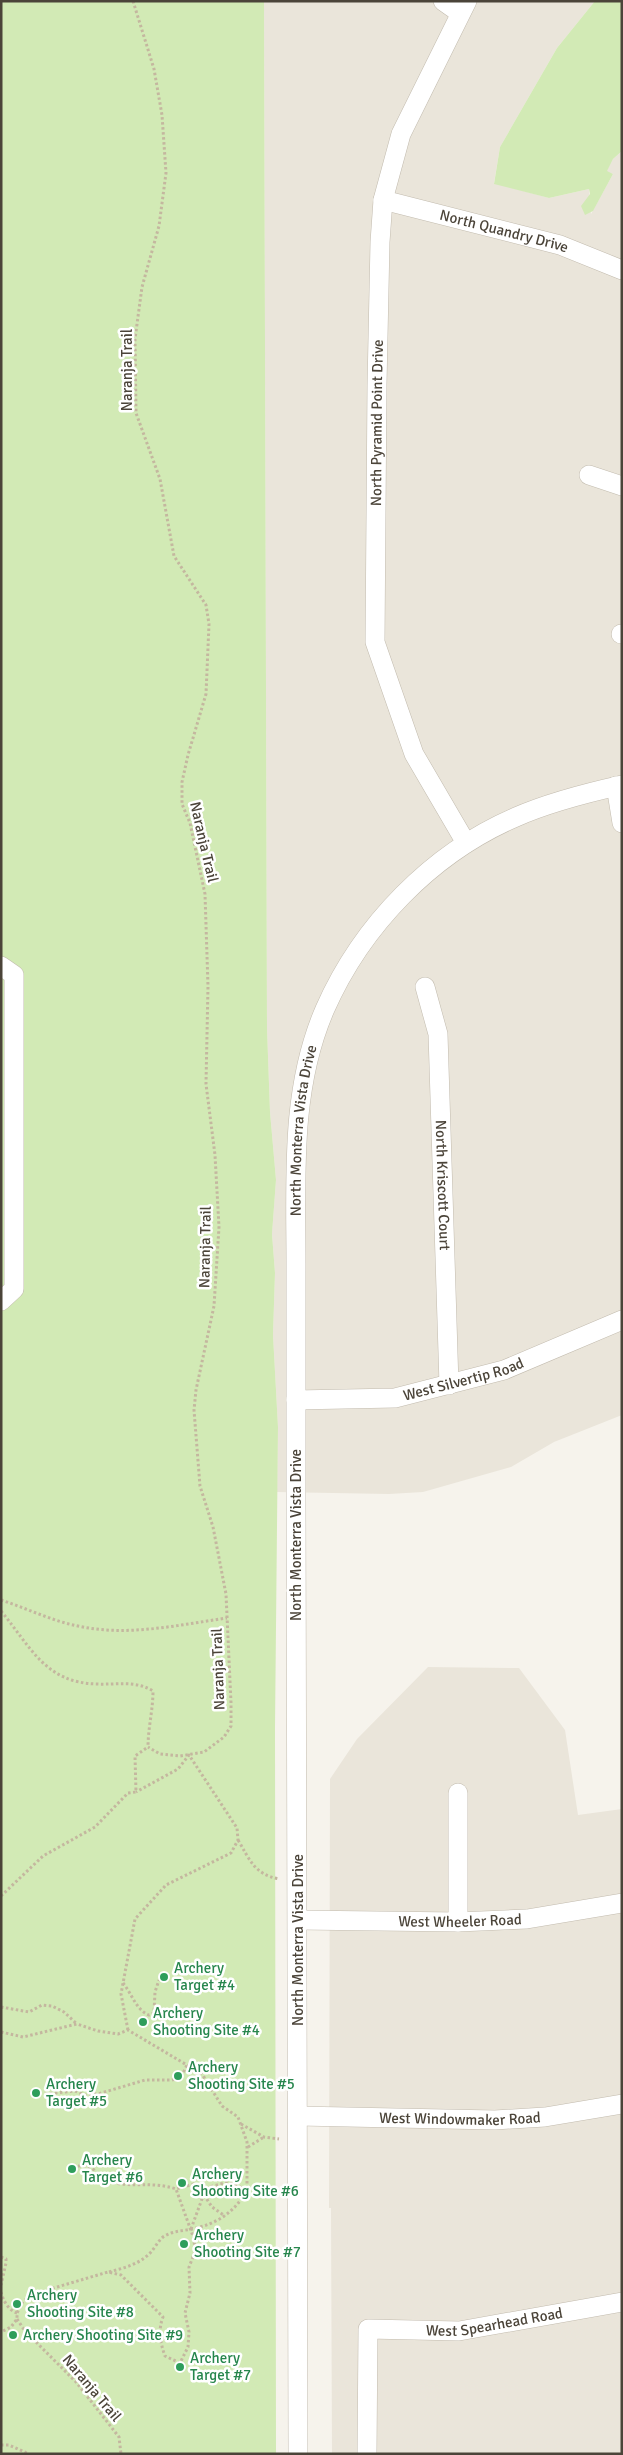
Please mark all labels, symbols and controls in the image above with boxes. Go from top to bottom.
street label: North Quandry Drive [438,206,571,257]
street label: Naranja Trail [118,329,136,411]
street label: North Pyramid Point Drive [367,339,387,506]
street label: Naranja Trail [186,800,222,884]
street label: North Monterra Vista Drive [287,1043,321,1216]
street label: North Kriscott Court [432,1120,454,1251]
street label: Naranja Trail [195,1206,215,1288]
street label: West Silvertip Road [401,1354,527,1405]
street label: North Monterra Vista Drive [287,1449,305,1621]
street label: Naranja Trail [208,1628,228,1710]
street label: North Monterra Vista Drive [289,1854,307,2026]
street label: West Wheeler Road [398,1910,522,1931]
place label: Archery Target #4 [174,1959,235,1994]
marker: Archery Target #4 [158,1971,170,1983]
place label: Archery Shooting Site #4 [153,2004,260,2039]
marker: Archery Shooting Site #4 [137,2016,149,2028]
place label: Archery Shooting Site #5 [188,2058,295,2093]
marker: Archery Shooting Site #5 [172,2070,184,2082]
place label: Archery Target #5 [46,2075,107,2110]
marker: Archery Target #5 [30,2087,42,2099]
street label: West Windowmaker Road [379,2108,541,2129]
place label: Archery Target #6 [82,2151,143,2186]
marker: Archery Target #6 [66,2163,78,2175]
place label: Archery Shooting Site #6 [192,2165,299,2200]
marker: Archery Shooting Site #6 [176,2177,188,2189]
place label: Archery Shooting Site #7 [194,2226,301,2261]
marker: Archery Shooting Site #7 [178,2238,190,2250]
place label: Archery Shooting Site #8 [27,2286,134,2321]
marker: Archery Shooting Site #8 [11,2298,23,2310]
street label: West Spearhead Road [426,2304,564,2340]
place label: Archery Shooting Site #9 [23,2326,183,2344]
marker: Archery Shooting Site #9 [7,2329,19,2341]
place label: Archery Target #7 [190,2349,251,2384]
street label: Naranja Trail [59,2351,125,2425]
marker: Archery Target #7 [174,2361,186,2373]

